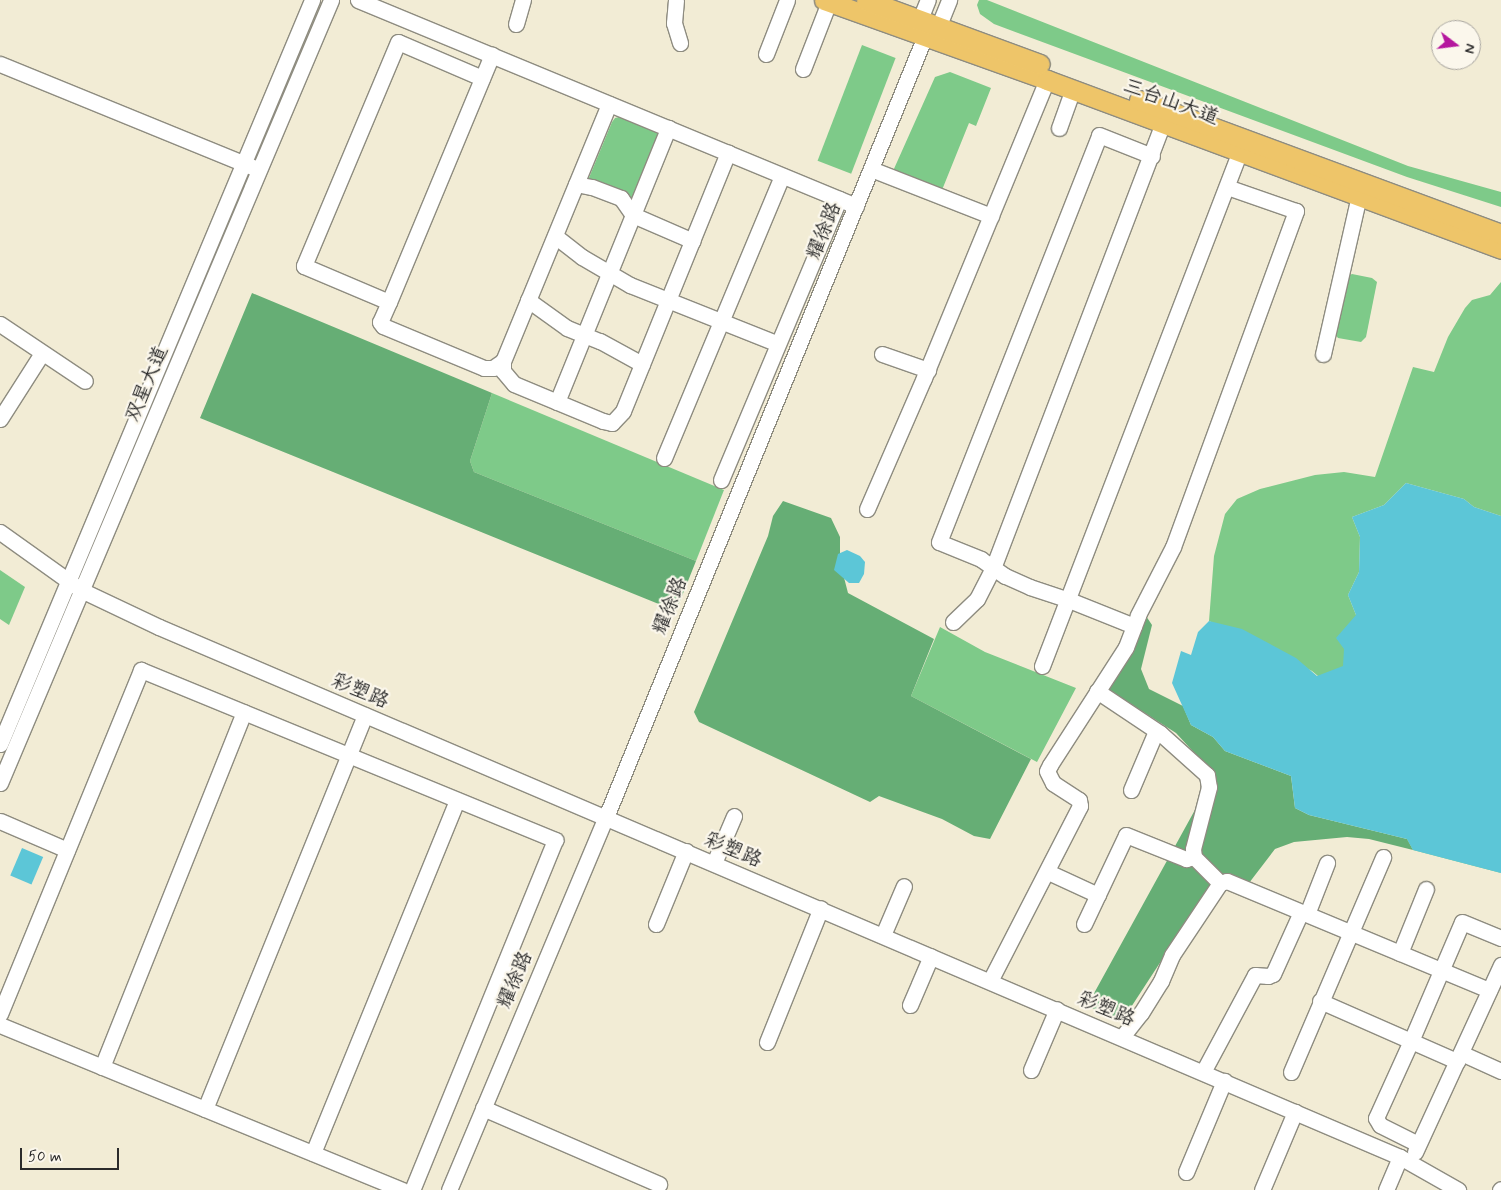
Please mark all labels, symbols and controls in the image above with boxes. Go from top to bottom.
north arrow [1431,20,1481,70]
text: N [1460,42,1479,55]
street label: 三台山大道 [1120,74,1222,130]
street label: 耀徐路 [802,199,846,263]
street label: 双星大道 [120,342,174,426]
street label: 耀徐路 [648,574,692,638]
street label: 彩塑路 [328,668,392,714]
street label: 彩塑路 [701,827,765,873]
street label: 耀徐路 [492,948,538,1012]
street label: 彩塑路 [1074,986,1138,1032]
scale bar [22,1138,121,1170]
text: 50 m [28,1147,62,1167]

